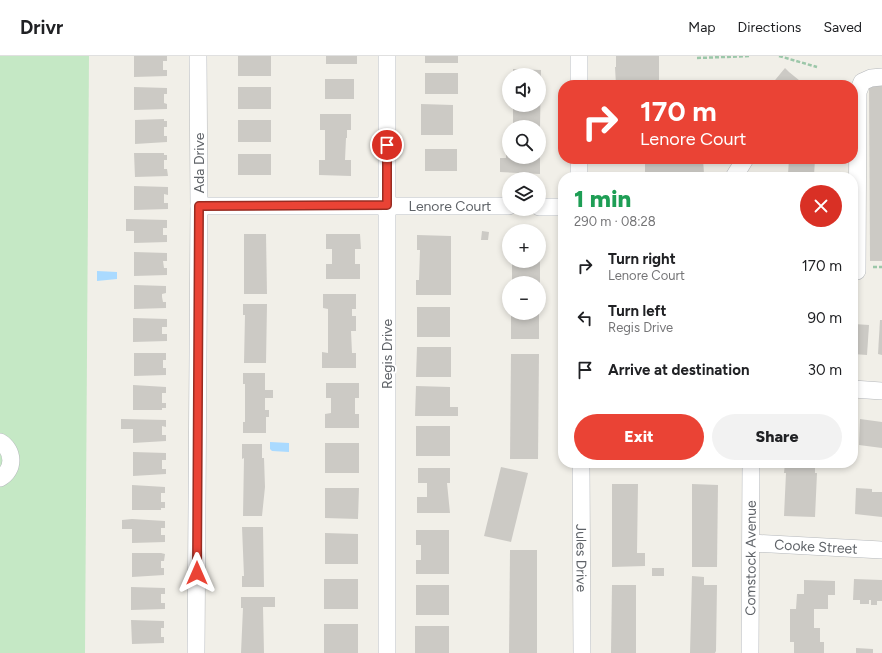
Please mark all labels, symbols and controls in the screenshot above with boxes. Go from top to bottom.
text: Drivr [20,16,63,39]
text: Map [688,19,716,36]
text: Directions [738,19,801,36]
text: Saved [823,19,862,36]
map controls [502,68,546,320]
button: sound [502,68,546,112]
text: 170 m [640,94,717,128]
icon: right [574,96,626,148]
button: search [502,120,546,164]
pin [370,128,404,162]
text: Lenore Court [640,128,746,150]
street label: Ada Drive [191,132,208,193]
icon: arrive [376,134,398,156]
button: layers [502,172,546,216]
text: 1 min [574,184,631,213]
button: close [800,185,842,227]
street label: Lenore Court [409,198,491,215]
text: 290 m · 08:28 [574,214,656,229]
button: + [502,224,546,268]
text: Turn right [608,250,676,268]
icon: right [574,255,596,277]
text: 170 m [802,257,842,275]
text: Lenore Court [608,268,685,283]
button: − [502,276,546,320]
text: Turn left [608,302,666,320]
icon: left [574,307,596,329]
text: 90 m [807,309,842,327]
street label: Regis Drive [379,319,396,389]
text: Regis Drive [608,320,673,335]
icon: arrive [574,359,596,381]
text: Arrive at destination [608,361,749,379]
text: 30 m [808,361,842,379]
button: Exit [574,414,704,460]
button: Share [712,414,842,460]
street label: Comstock Avenue [742,500,759,616]
street label: Jules Drive [573,524,590,592]
street label: Cooke Street [774,536,858,557]
position arrow [176,552,218,594]

